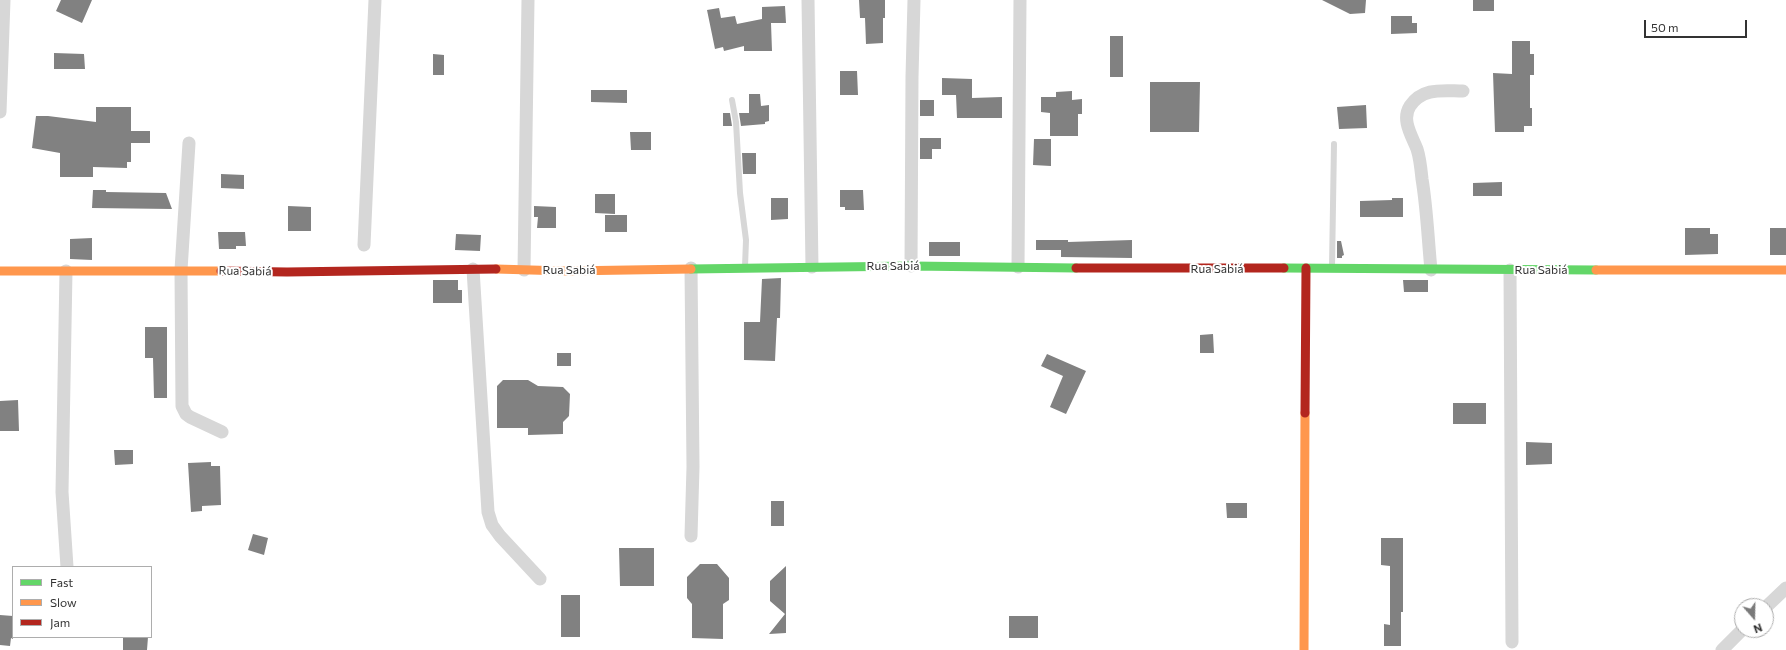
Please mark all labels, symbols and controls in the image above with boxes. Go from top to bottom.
scale bar [1646,12,1749,38]
text: 50 m [1651,20,1679,34]
street label: Rua Sabiá [867,259,919,273]
street label: Rua Sabiá [1191,262,1243,276]
street label: Rua Sabiá [218,263,272,279]
street label: Rua Sabiá [543,263,595,277]
street label: Rua Sabiá [1515,263,1567,277]
legend [12,566,152,638]
text: Fast [50,575,73,589]
text: Slow [50,595,77,609]
north arrow [1734,598,1774,638]
text: Jam [50,615,70,629]
text: N [1752,621,1764,636]

